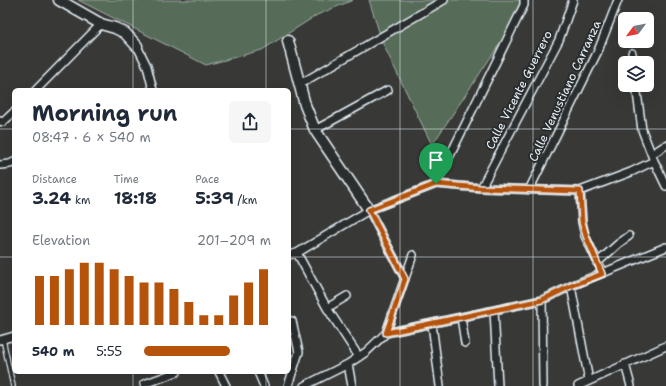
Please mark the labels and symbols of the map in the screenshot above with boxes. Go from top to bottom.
north arrow [618,12,654,48]
street label: Calle Venustiano Carranza [525,17,605,164]
street label: Calle Vicente Guerrero [482,28,556,152]
pin [419,143,453,184]

